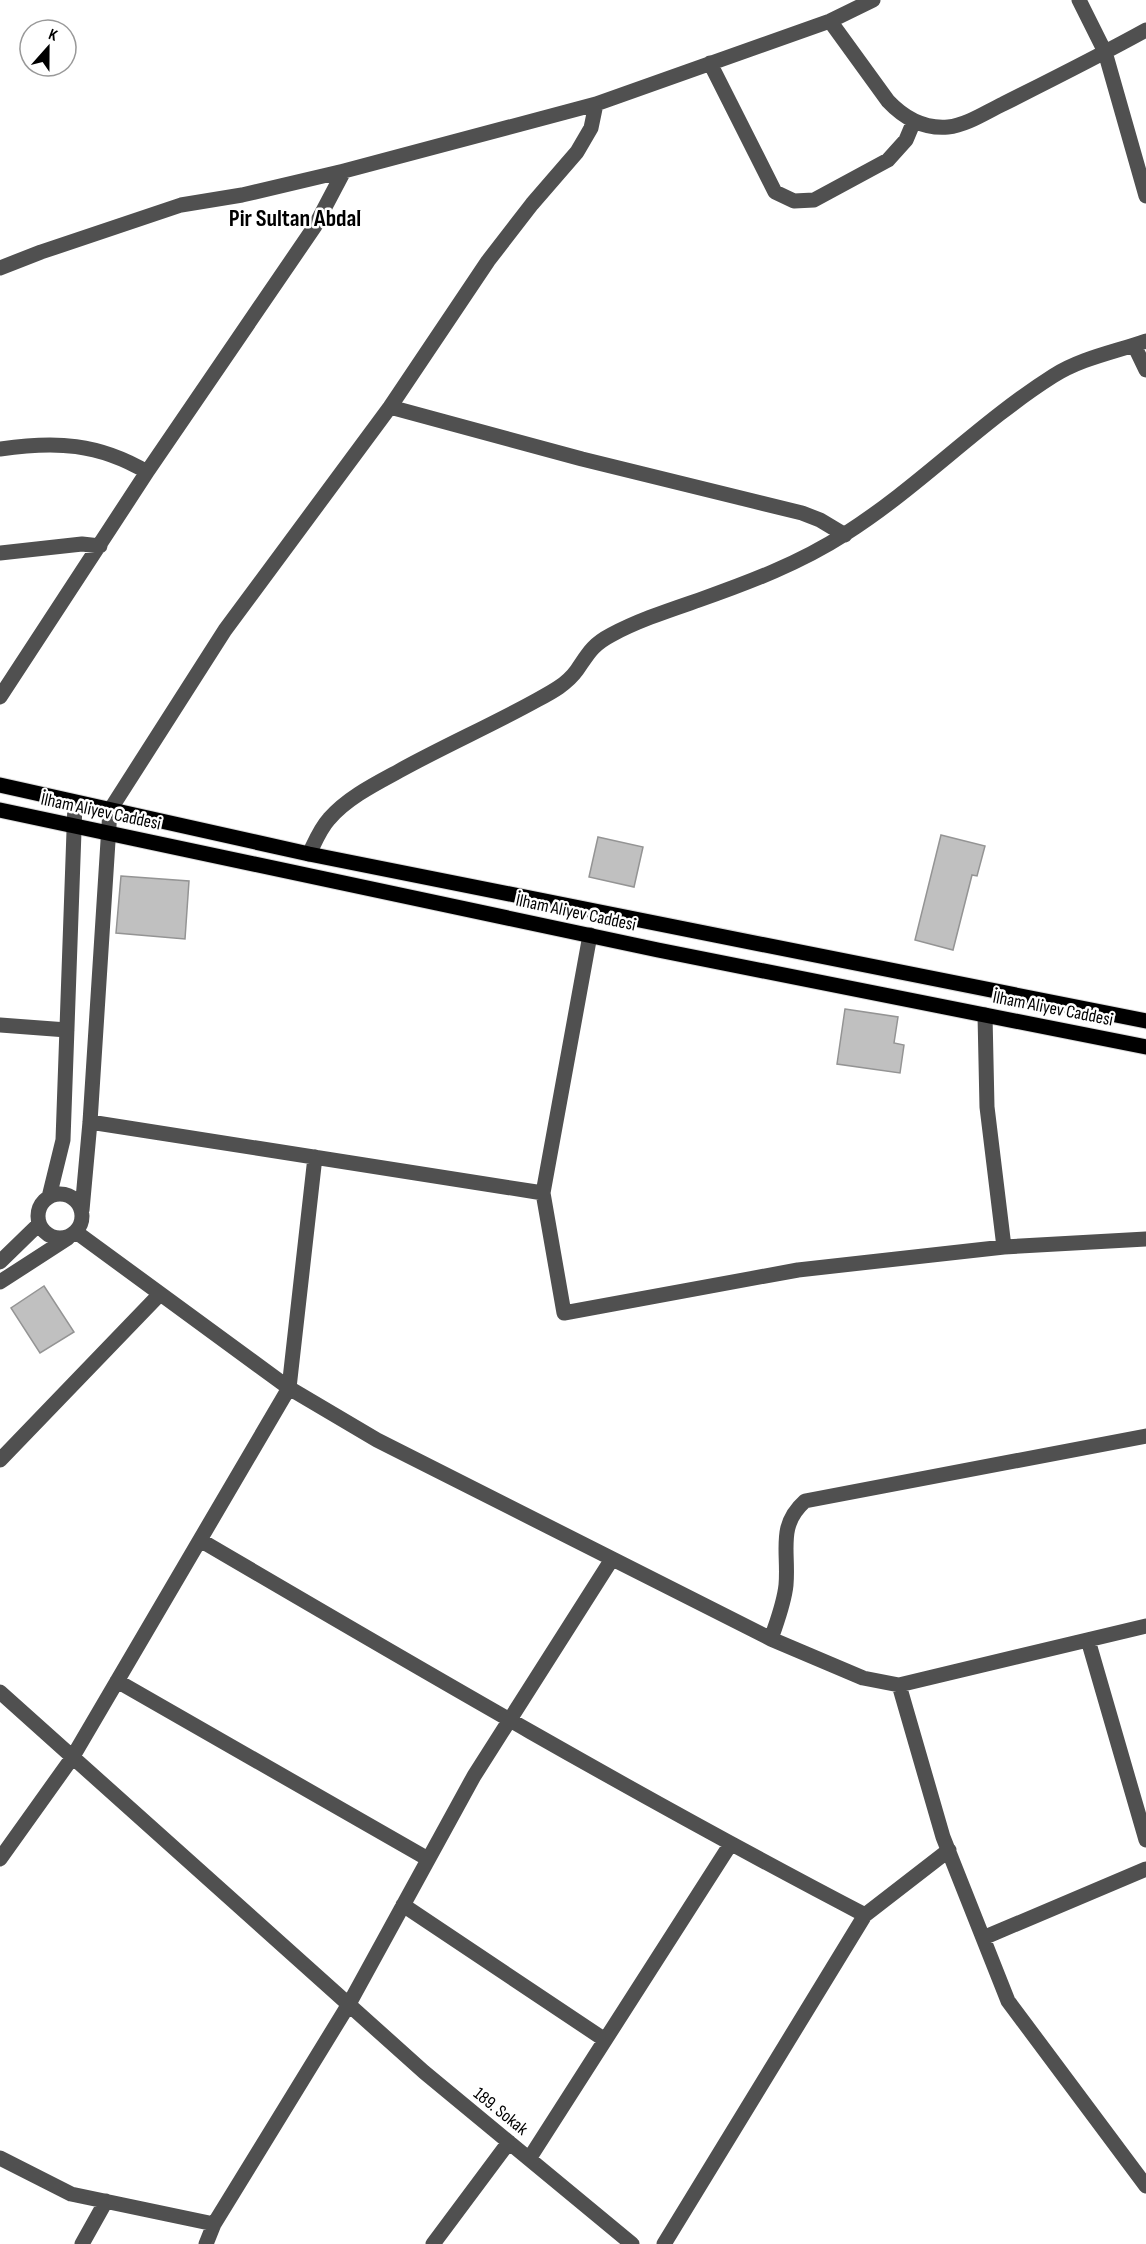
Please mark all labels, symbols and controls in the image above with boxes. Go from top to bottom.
north arrow [18,18,78,78]
text: K [46,25,60,46]
district label: Pir Sultan Abdal [229,204,361,233]
street label: İlham Aliyev Caddesi [39,789,163,834]
street label: İlham Aliyev Caddesi [514,890,638,935]
street label: İlham Aliyev Caddesi [991,987,1115,1030]
street label: 189. Sokak [469,2083,532,2140]

